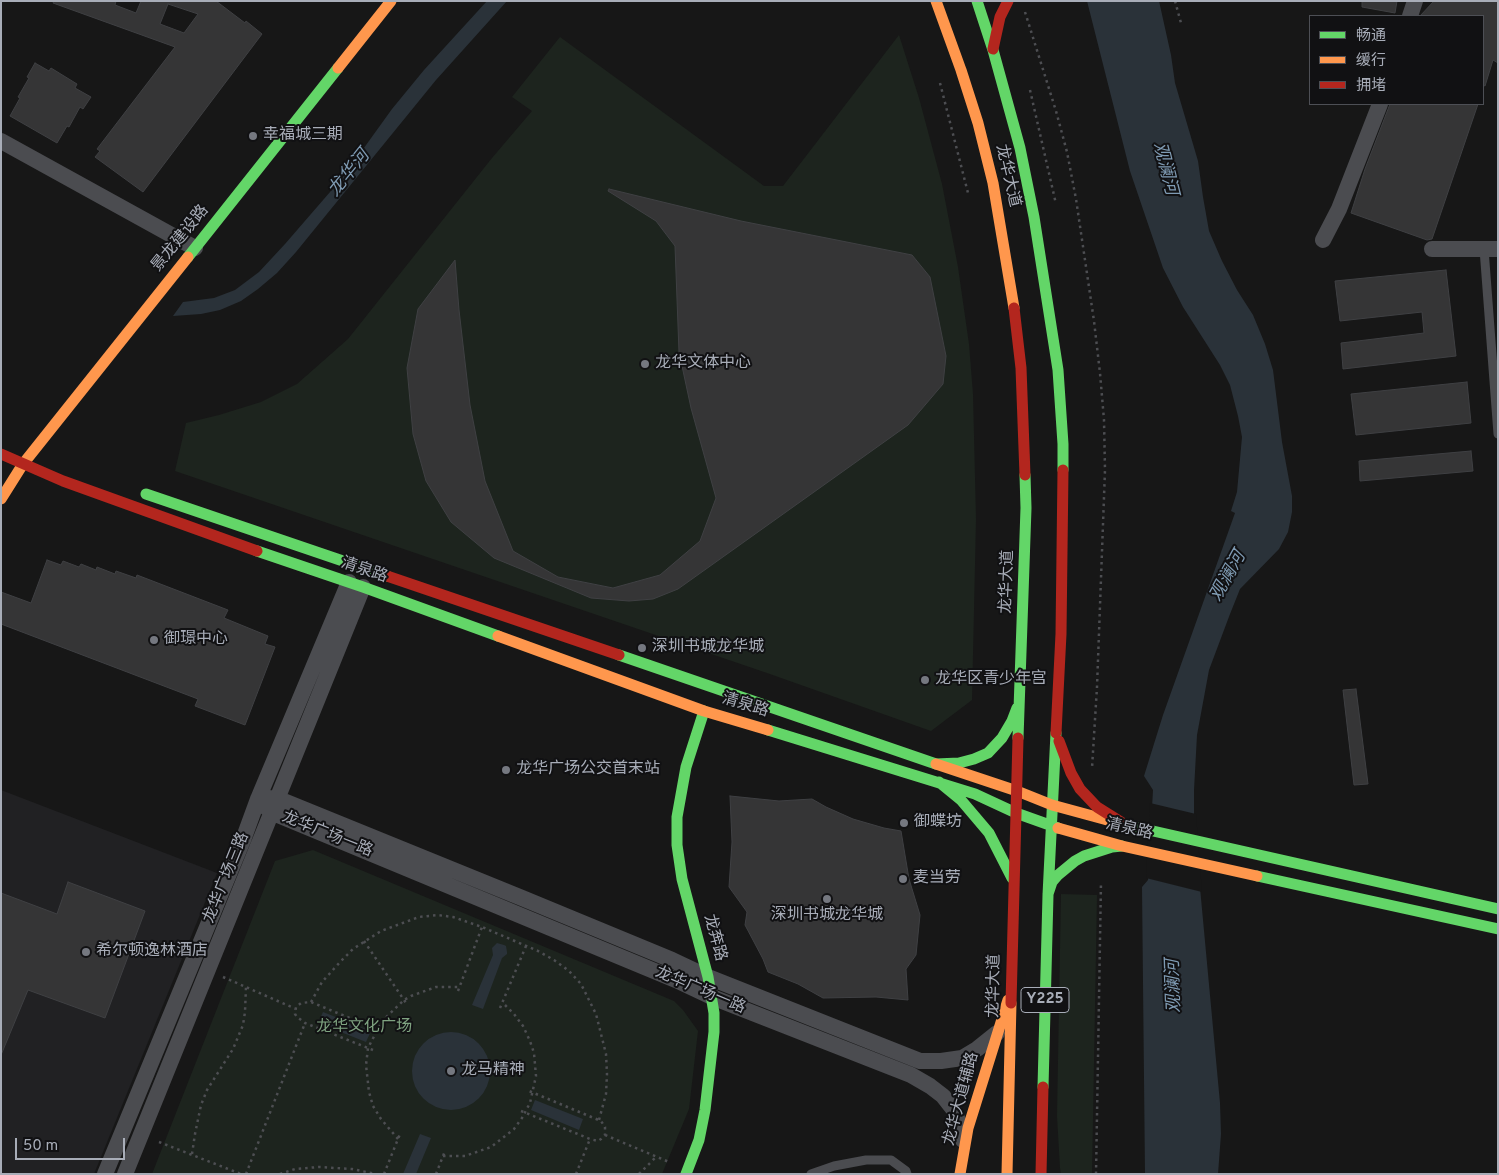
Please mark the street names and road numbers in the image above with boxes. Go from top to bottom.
street label: 龙华大道 [990,143,1024,209]
street label: 景龙建设路 [148,202,214,276]
street label: 龙华大道 [997,550,1019,614]
street label: 清泉路 [338,554,390,588]
street label: 清泉路 [719,690,771,722]
street label: 龙华广场一路 [279,808,375,862]
street label: 清泉路 [1103,815,1155,845]
street label: 龙华广场三路 [200,830,254,926]
street label: 龙奔路 [699,912,729,964]
street label: 龙华大道 [985,954,1005,1018]
street label: 龙华广场一路 [652,963,748,1019]
road number: Y225 [1021,988,1069,1012]
street label: 龙华大道辅路 [940,1050,984,1148]

